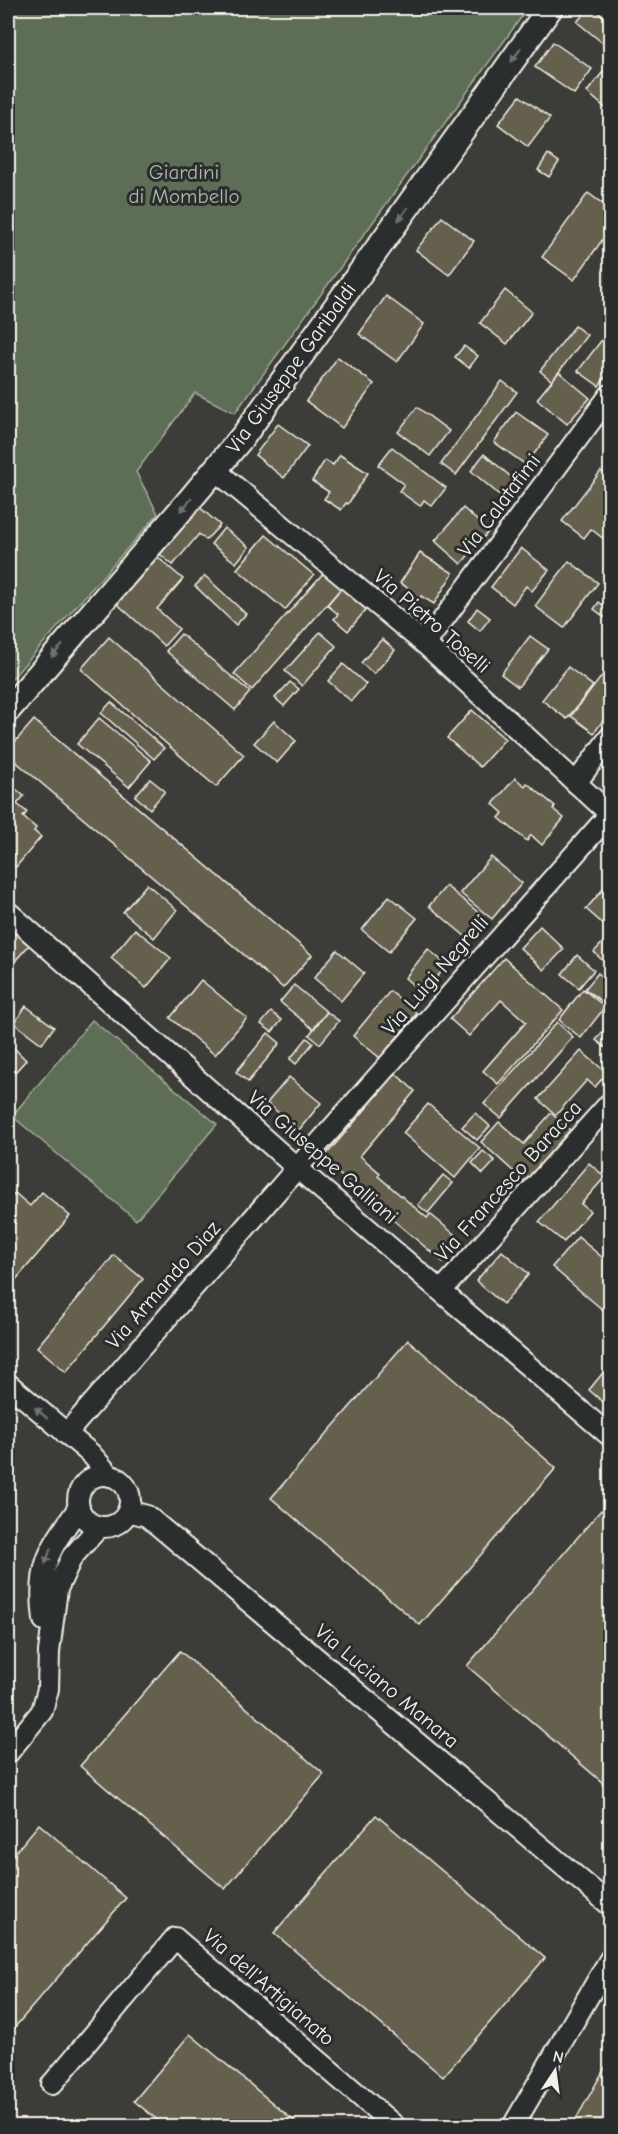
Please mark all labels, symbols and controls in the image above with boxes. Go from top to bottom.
one-way arrow [510,47,522,63]
park label: Giardini di Mombello [128,160,240,208]
one-way arrow [397,206,409,221]
street label: Via Giuseppe Garibaldi [221,278,361,458]
street label: Via Calatafimi [453,449,545,561]
one-way arrow [180,497,193,512]
street label: Via Pietro Toselli [369,564,495,678]
one-way arrow [51,643,64,659]
street label: Via Luigi Negrelli [377,910,493,1040]
street label: Via Giuseppe Galliani [243,1085,403,1229]
street label: Via Francesco Baracca [430,1096,586,1266]
street label: Via Armando Diaz [101,1216,225,1354]
one-way arrow [33,1406,49,1419]
one-way arrow [43,1547,53,1565]
street label: Via Luciano Manara [310,1619,464,1753]
street label: Via dell'Artigianato [199,1924,339,2050]
north arrow [525,2041,585,2101]
text: N [551,2047,565,2067]

